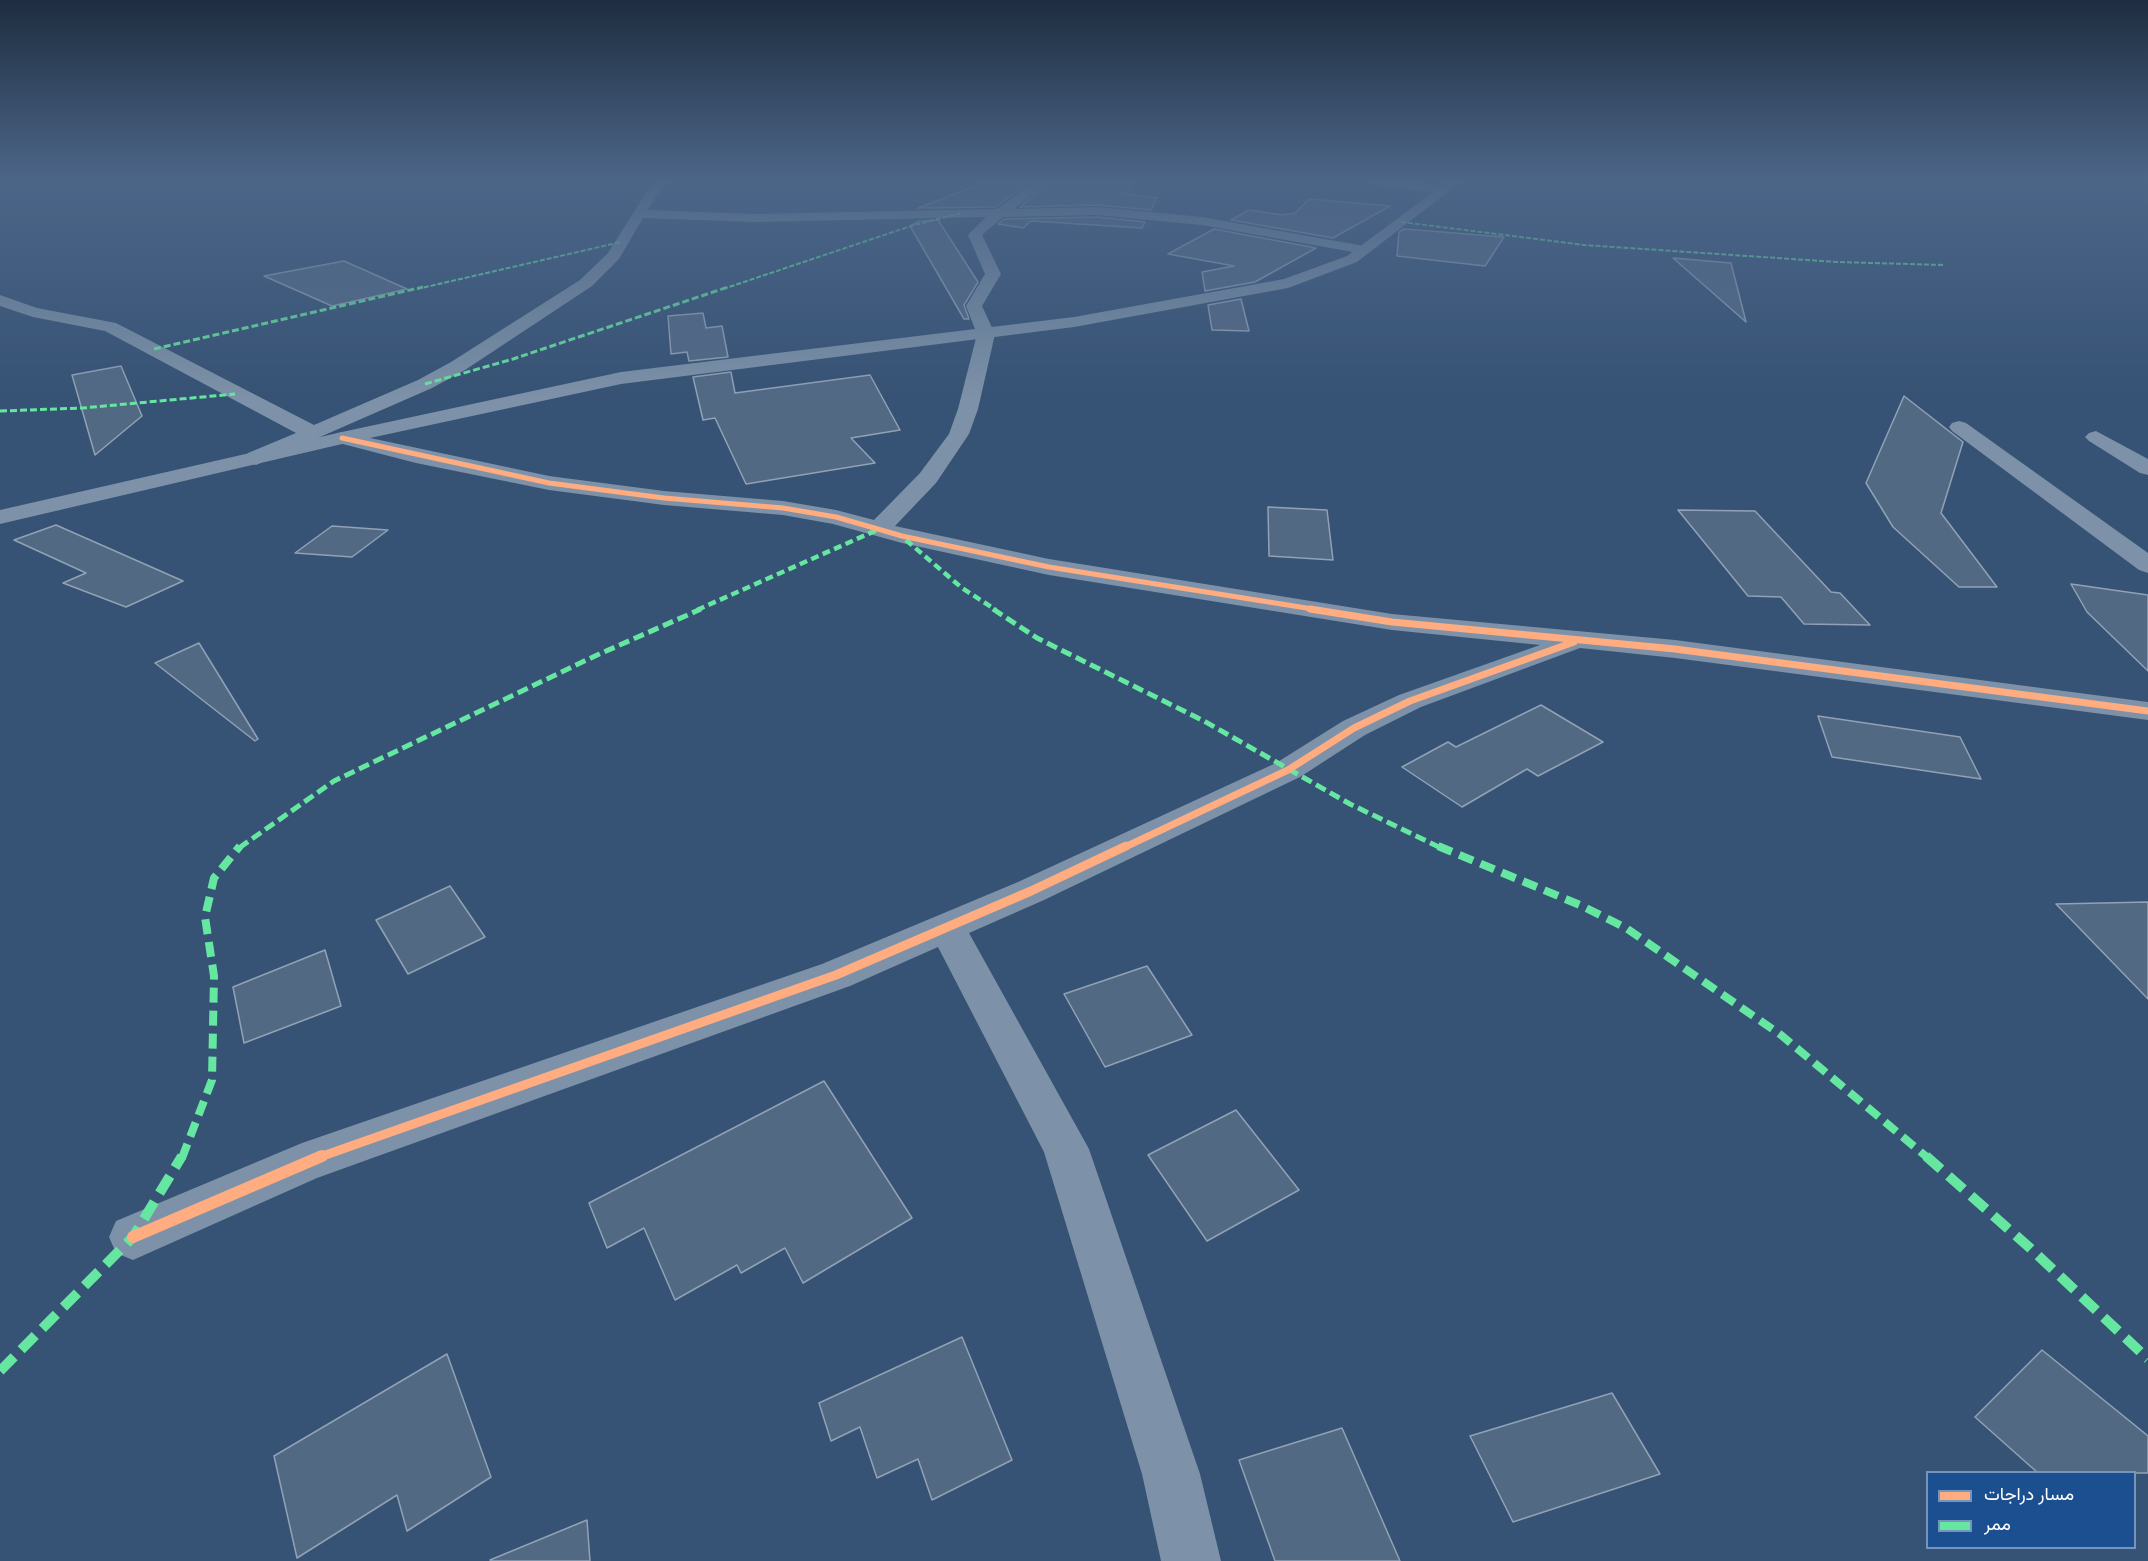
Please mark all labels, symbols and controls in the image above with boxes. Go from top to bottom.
legend [1926,1471,2136,1549]
text: مسار دراجات [1984,1483,2074,1504]
text: ممر [1984,1513,2011,1534]

